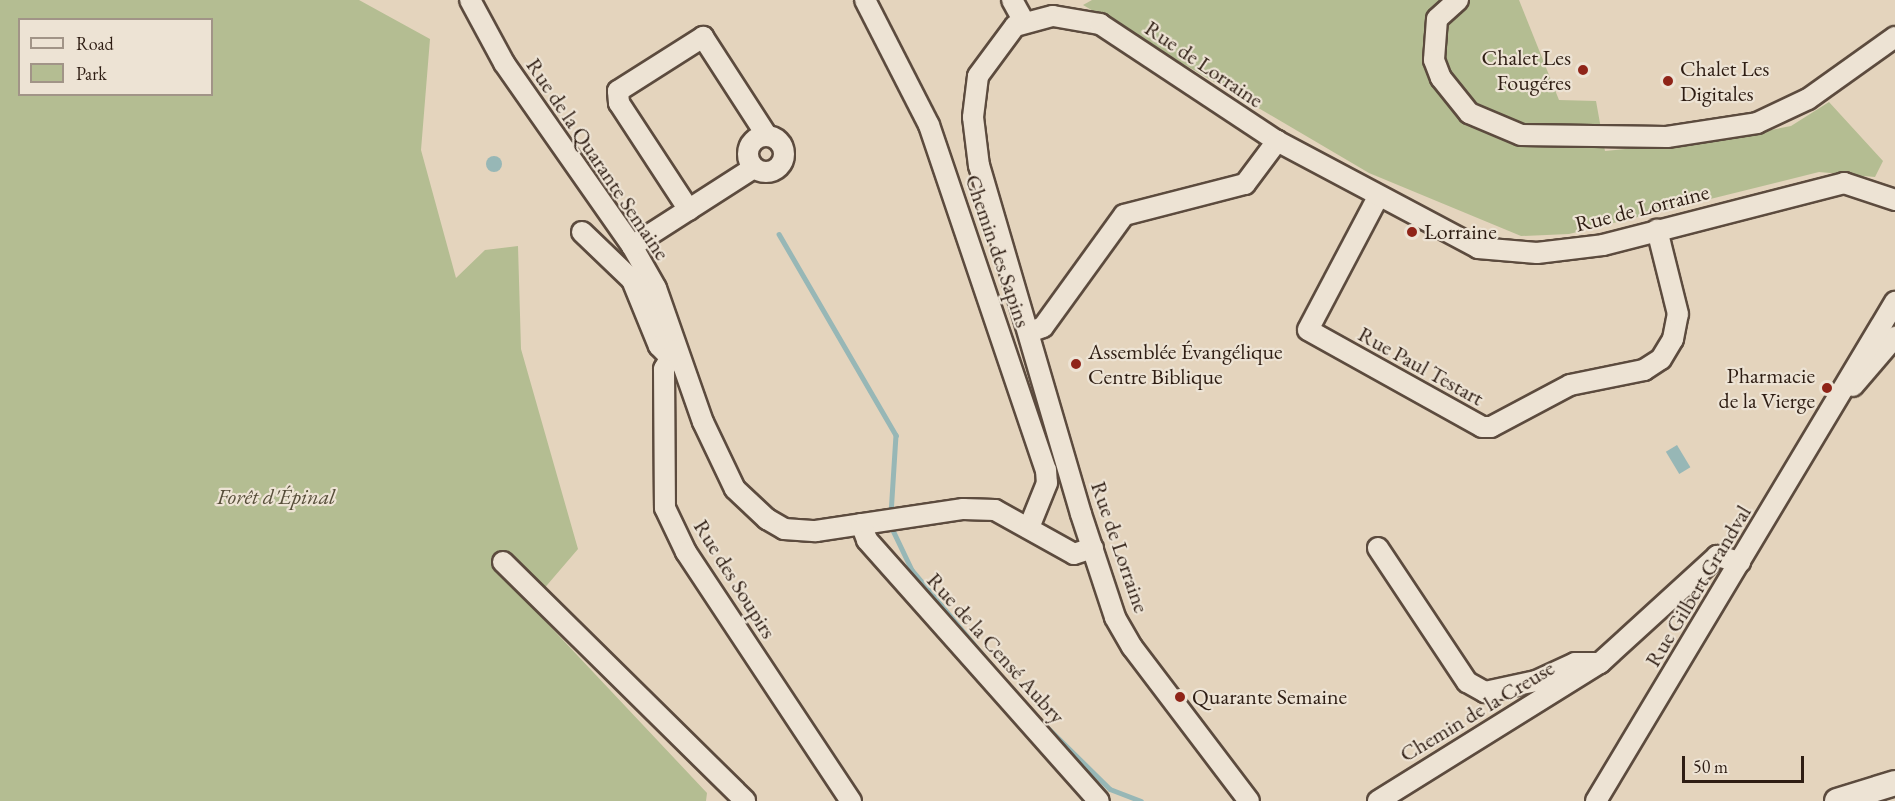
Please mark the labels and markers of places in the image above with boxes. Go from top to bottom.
place label: Chalet Les Fougéres [1482,44,1571,96]
place label: Chalet Les Digitales [1680,55,1769,106]
marker: Chalet Les Fougéres [1576,63,1590,77]
marker: Chalet Les Digitales [1661,74,1675,88]
place label: Lorraine [1424,219,1497,245]
marker: Lorraine [1405,225,1419,239]
place label: Assemblée Évangélique Centre Biblique [1088,338,1283,390]
marker: Assemblée Évangélique Centre Biblique [1069,357,1083,371]
place label: Pharmacie de la Vierge [1719,362,1815,414]
marker: Pharmacie de la Vierge [1820,381,1834,395]
place label: Quarante Semaine [1192,684,1347,710]
marker: Quarante Semaine [1173,690,1187,704]

